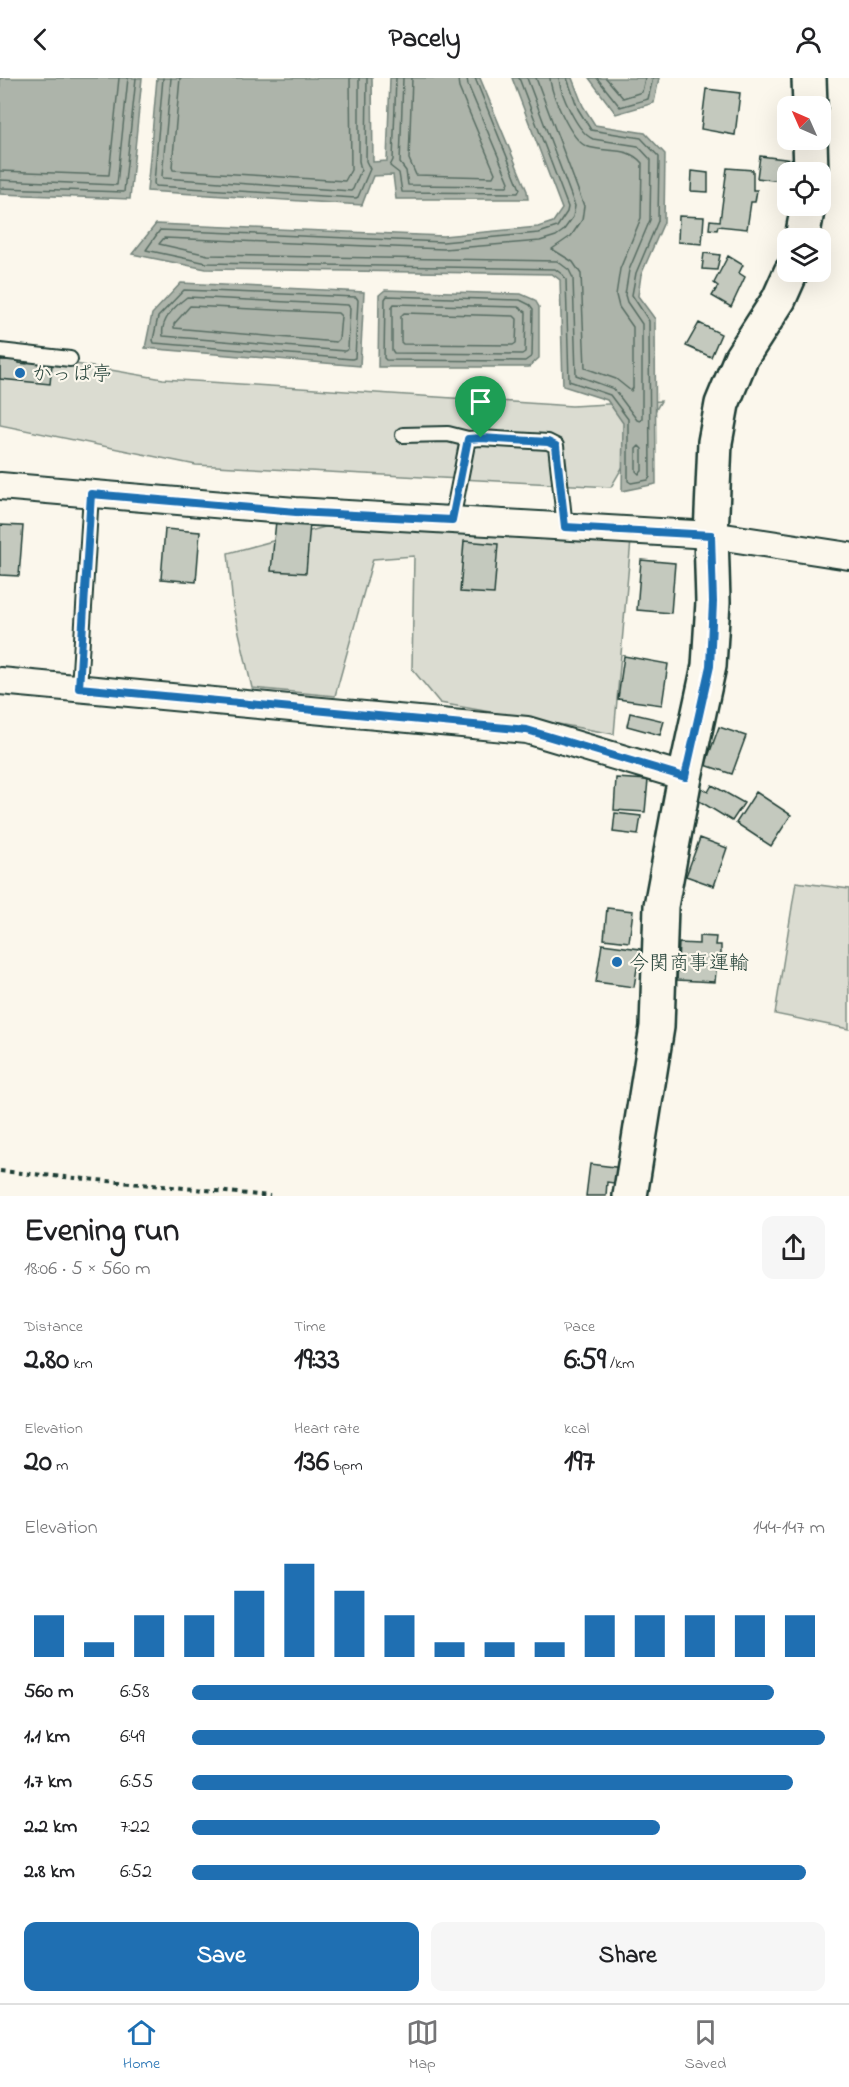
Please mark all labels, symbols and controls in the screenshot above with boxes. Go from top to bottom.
text: Pacely [388,20,461,59]
icon: back [24,23,57,56]
icon: person [792,23,825,56]
north arrow [777,96,831,150]
map controls [777,96,831,282]
button: locate [777,162,831,216]
button: layers [777,228,831,282]
place label: かっぱ亭 [32,361,112,390]
marker: かっぱ亭 [13,366,27,380]
pin [455,376,506,438]
icon: arrive [464,385,497,418]
place label: 今関商事運輸 [629,950,749,979]
marker: 今関商事運輸 [610,955,624,969]
text: Evening run [24,1208,179,1256]
button: share [762,1216,825,1279]
text: 18:06 · 5 × 560 m [24,1255,151,1284]
text: Distance [24,1315,83,1339]
text: Time [294,1315,326,1339]
text: Pace [564,1315,595,1339]
text: 2.80 [24,1339,69,1383]
text: 19:33 [294,1339,340,1383]
text: 6:59 [564,1339,606,1383]
text: km [69,1352,93,1376]
text: /km [606,1352,634,1376]
text: Elevation [24,1417,83,1441]
text: Heart rate [294,1417,360,1441]
text: kcal [564,1417,589,1441]
text: 20 [24,1441,52,1485]
text: 136 [294,1441,329,1485]
text: 197 [564,1441,595,1485]
text: m [52,1454,68,1478]
text: bpm [329,1454,363,1478]
text: Elevation [24,1514,98,1543]
text: 144–147 m [753,1514,825,1543]
text: 560 m [24,1678,73,1707]
text: 6:58 [120,1678,149,1707]
text: 1.1 km [24,1723,70,1752]
text: 6:49 [120,1723,145,1752]
text: 1.7 km [24,1768,72,1797]
text: 6:55 [120,1768,153,1797]
text: 2.2 km [24,1813,77,1842]
text: 7:22 [120,1813,150,1842]
text: 2.8 km [24,1858,75,1887]
text: 6:52 [120,1858,152,1887]
button: Save [24,1922,419,1991]
button: Share [431,1922,825,1991]
tab: Home [123,2016,160,2076]
tab: Map [406,2016,439,2076]
tab: Saved [684,2016,726,2076]

